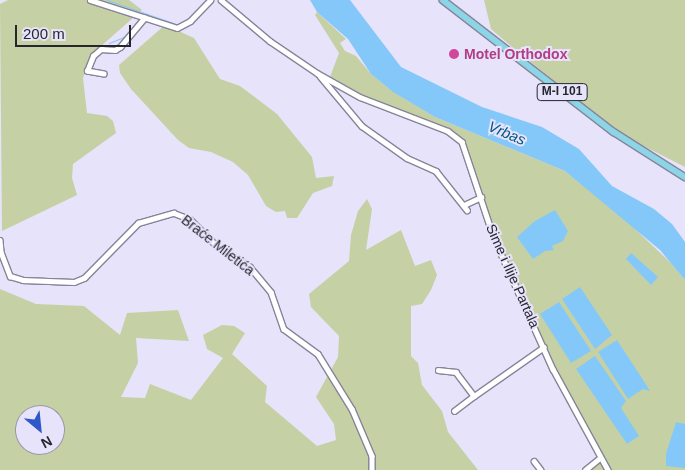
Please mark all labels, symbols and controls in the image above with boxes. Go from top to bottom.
scale bar [18,15,134,47]
text: 200 m [23,25,65,42]
place label: Motel Orthodox [464,46,567,62]
marker: Motel Orthodox [448,48,460,60]
road number: M-I 101 [536,82,588,101]
water label: Vrbas [486,117,528,149]
street label: Braće Miletića [178,211,258,279]
street label: Sime i Ilije Partala [483,221,543,331]
north arrow [15,405,65,455]
text: N [38,433,55,452]

